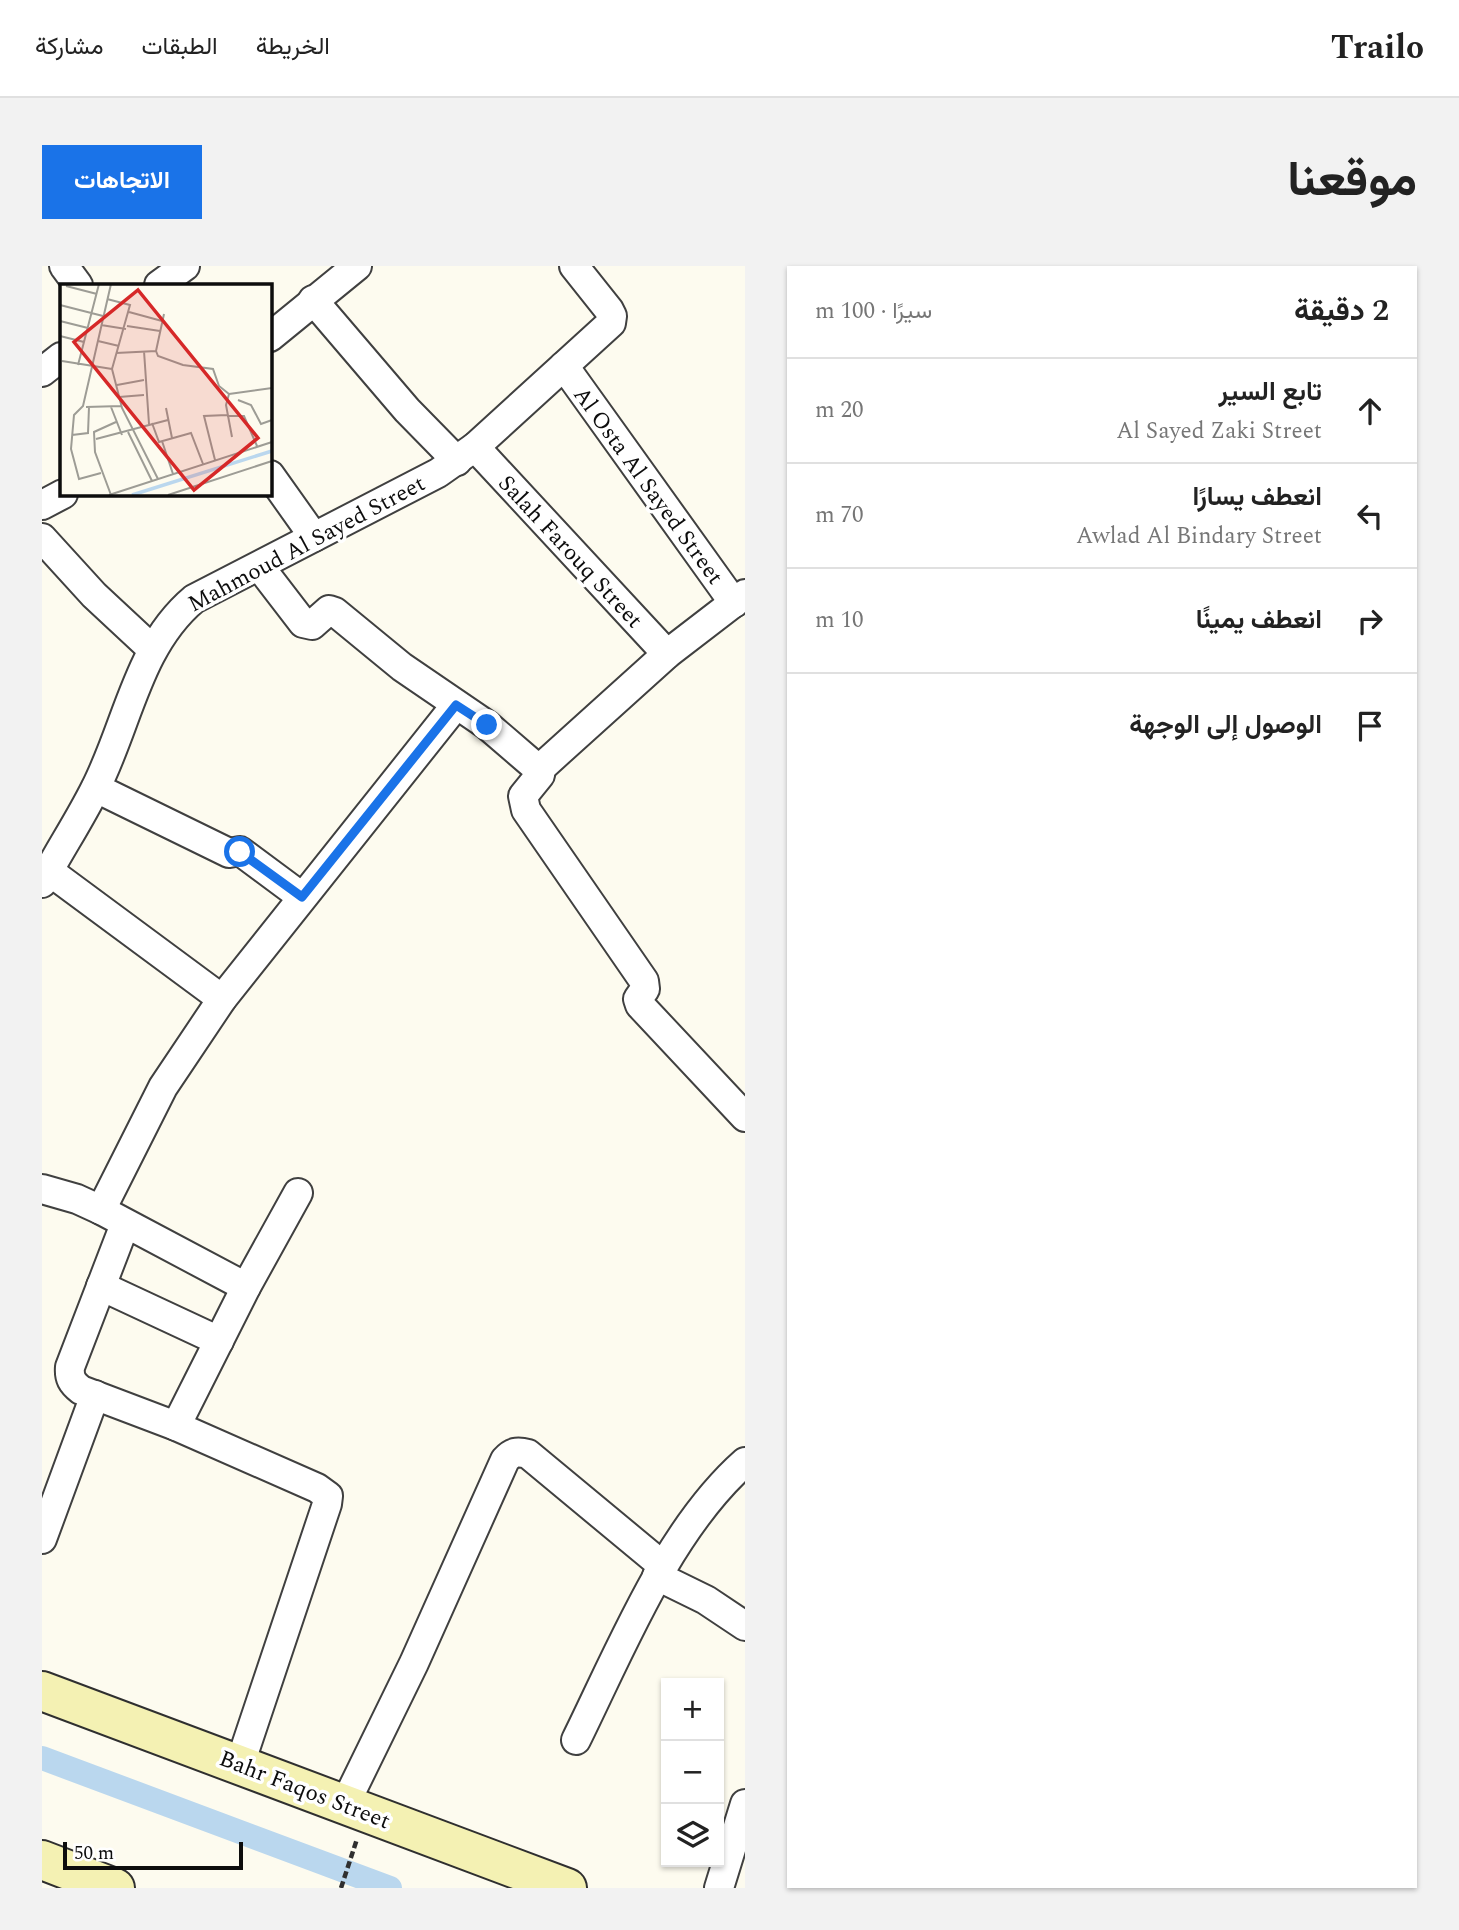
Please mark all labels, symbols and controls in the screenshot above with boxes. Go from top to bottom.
text: Trailo [1331,23,1424,73]
text: مشاركة [35,29,103,65]
text: الطبقات [141,29,218,65]
text: الخريطة [256,29,330,65]
text: موقعنا [1287,143,1417,218]
button: الاتجاهات [42,145,202,219]
inset map [60,284,271,495]
text: 2 دقيقة [1294,288,1389,334]
text: سيرًا · 100 m [815,294,932,329]
text: تابع السير [1219,372,1322,412]
street label: Al Osta Al Sayed Street [564,380,732,592]
icon: ahead [1351,392,1389,430]
text: 20 m [815,393,864,428]
text: Al Sayed Zaki Street [1116,414,1322,449]
street label: Mahmoud Al Sayed Street [182,467,432,622]
street label: Salah Farouq Street [489,467,651,637]
text: انعطف يسارًا [1192,477,1322,517]
icon: left [1351,497,1389,535]
text: 70 m [815,498,864,533]
text: Awlad Al Bindary Street [1076,519,1322,554]
text: انعطف يمينًا [1196,600,1322,640]
icon: right [1351,602,1389,640]
text: 10 m [815,603,864,638]
text: الوصول إلى الوجهة [1129,705,1322,745]
icon: arrive [1351,707,1389,745]
route end [471,709,502,740]
route start [224,836,255,867]
map controls [661,1678,724,1867]
button: + [661,1678,724,1741]
button: − [661,1741,724,1804]
street label: Bahr Faqos Street [214,1742,395,1839]
button: layers [661,1804,724,1867]
scale bar [63,1839,243,1871]
text: 50 m [74,1839,114,1868]

